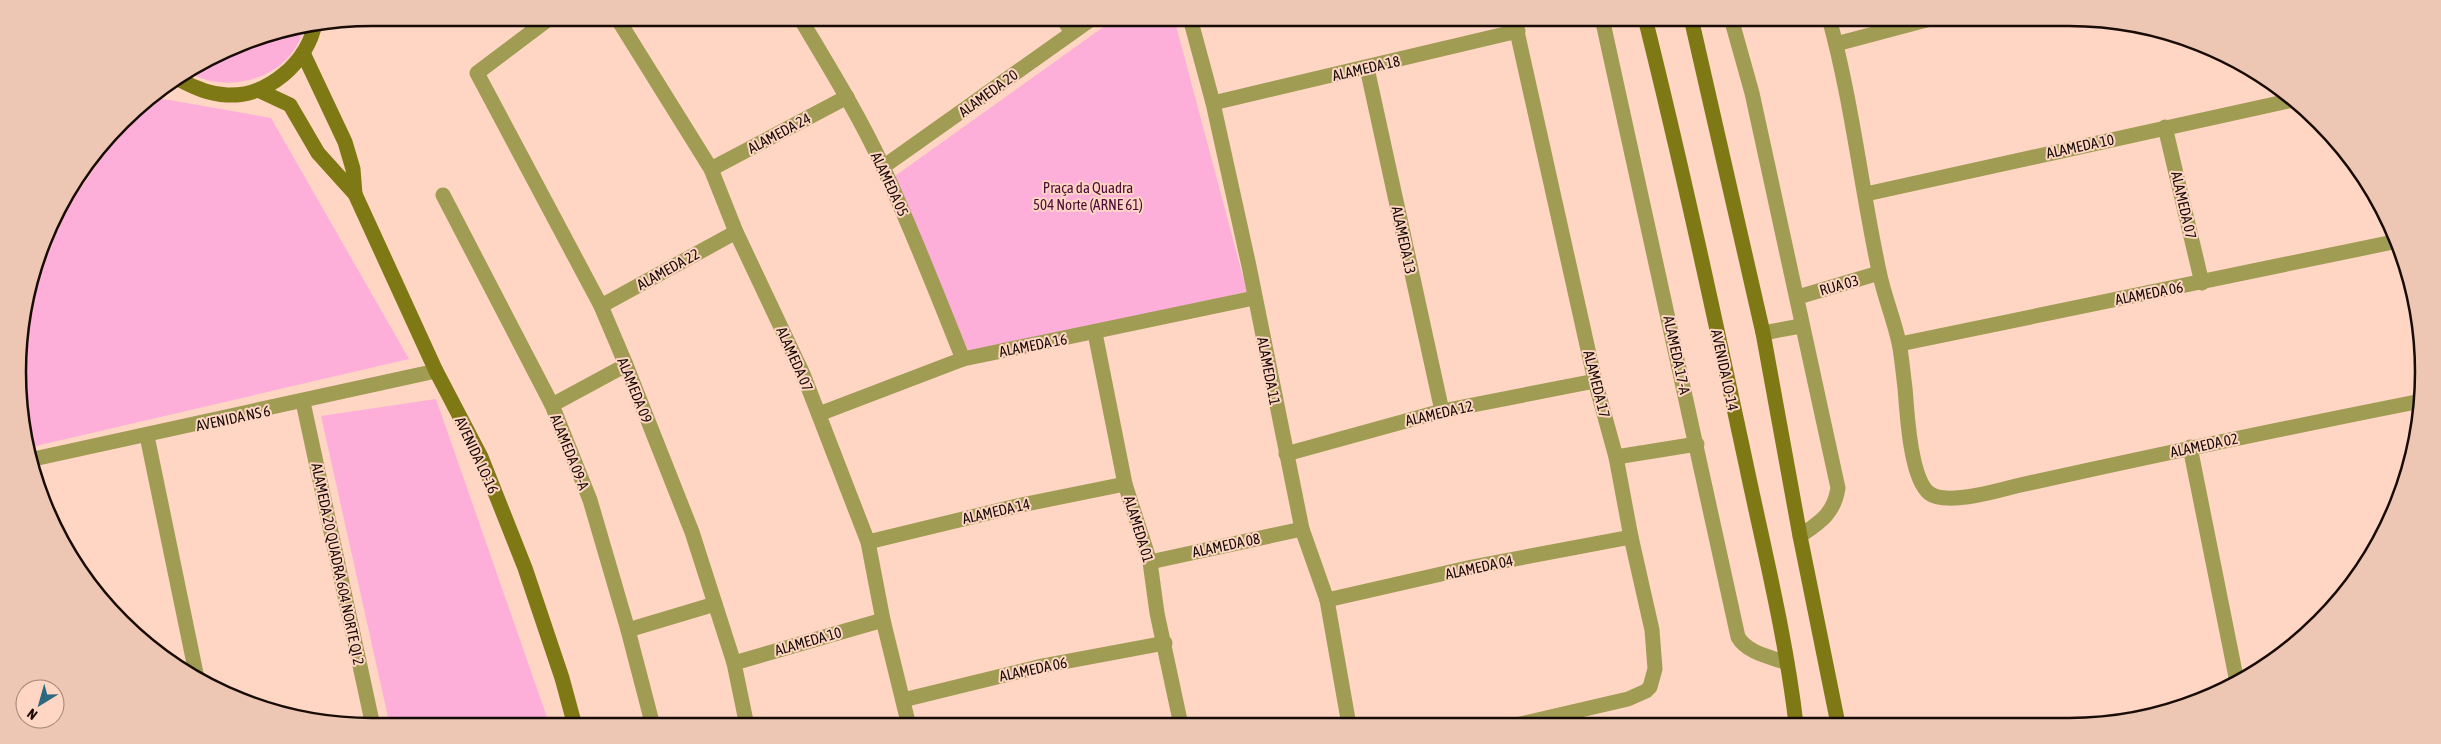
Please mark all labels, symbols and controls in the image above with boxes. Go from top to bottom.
street label: ALAMEDA 18 [1331,52,1401,84]
street label: ALAMEDA 20 [955,66,1021,120]
street label: ALAMEDA 24 [745,109,813,157]
street label: ALAMEDA 10 [2045,131,2115,161]
street label: ALAMEDA 05 [868,149,912,219]
street label: ALAMEDA 07 [2168,170,2200,240]
park label: Praça da Quadra 504 Norte (ARNE 61) [1033,179,1143,213]
street label: ALAMEDA 13 [1389,205,1419,275]
street label: ALAMEDA 22 [634,245,702,293]
street label: RUA 03 [1817,271,1861,299]
street label: ALAMEDA 06 [2114,278,2184,308]
street label: ALAMEDA 17-A [1660,314,1694,397]
street label: ALAMEDA 07 [773,324,817,394]
street label: AVENIDA LO-14 [1708,328,1742,412]
street label: ALAMEDA 16 [998,330,1068,360]
street label: ALAMEDA 11 [1254,336,1284,406]
street label: ALAMEDA 17 [1580,349,1614,419]
street label: ALAMEDA 09 [614,355,656,425]
street label: ALAMEDA 12 [1404,397,1474,429]
street label: AVENIDA NS 6 [194,402,272,434]
street label: ALAMEDA 09-A [547,412,593,493]
street label: AVENIDA LO-16 [452,414,502,496]
street label: ALAMEDA 02 [2169,430,2239,460]
street label: ALAMEDA 20 QUADRA 604 NORTE QI 2 [308,461,368,667]
street label: ALAMEDA 01 [1121,494,1157,564]
street label: ALAMEDA 14 [961,495,1031,527]
street label: ALAMEDA 08 [1191,530,1261,560]
street label: ALAMEDA 04 [1444,552,1514,582]
street label: ALAMEDA 10 [773,623,843,659]
street label: ALAMEDA 06 [998,654,1068,684]
north arrow [15,679,65,729]
text: N [24,706,40,723]

